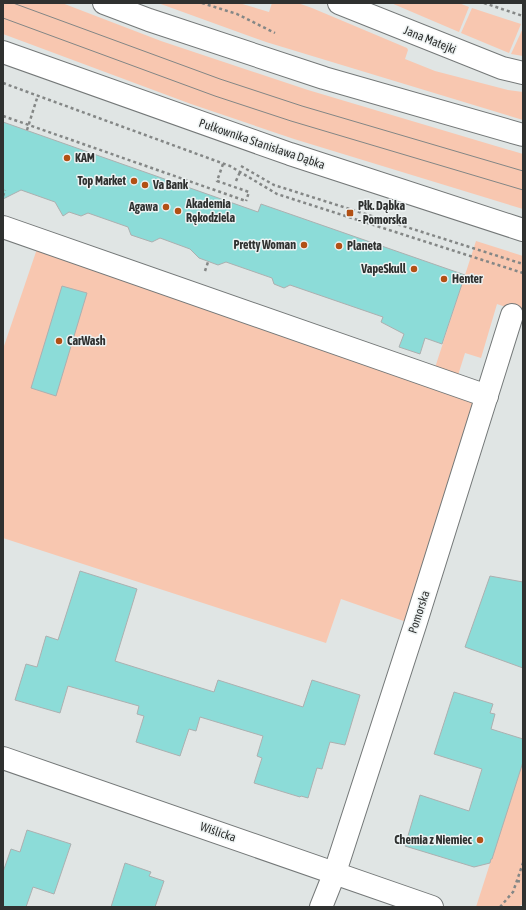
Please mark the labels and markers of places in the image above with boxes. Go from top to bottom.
place label: KAM [75,151,95,165]
marker: KAM [62,153,72,163]
place label: Top Market [77,174,127,188]
marker: Top Market [129,176,139,186]
place label: Va Bank [152,178,189,192]
marker: Va Bank [140,180,150,190]
place label: Akademia Rękodziela [185,197,236,225]
place label: Płk. Dąbka - Pomorska [358,199,407,227]
place label: Agawa [128,200,158,214]
marker: Agawa [161,202,171,212]
marker: Akademia Rękodziela [173,206,183,216]
marker: Płk. Dąbka - Pomorska [345,208,355,218]
place label: Pretty Woman [234,238,296,252]
place label: Planeta [347,239,382,253]
marker: Pretty Woman [299,240,309,250]
marker: Planeta [334,241,344,251]
place label: VapeSkull [360,262,407,276]
marker: VapeSkull [409,264,419,274]
place label: Henter [452,272,483,286]
marker: Henter [439,274,449,284]
place label: CarWash [67,334,106,348]
marker: CarWash [54,336,64,346]
place label: Chemia z Niemiec [394,833,473,847]
marker: Chemia z Niemiec [475,835,485,845]

